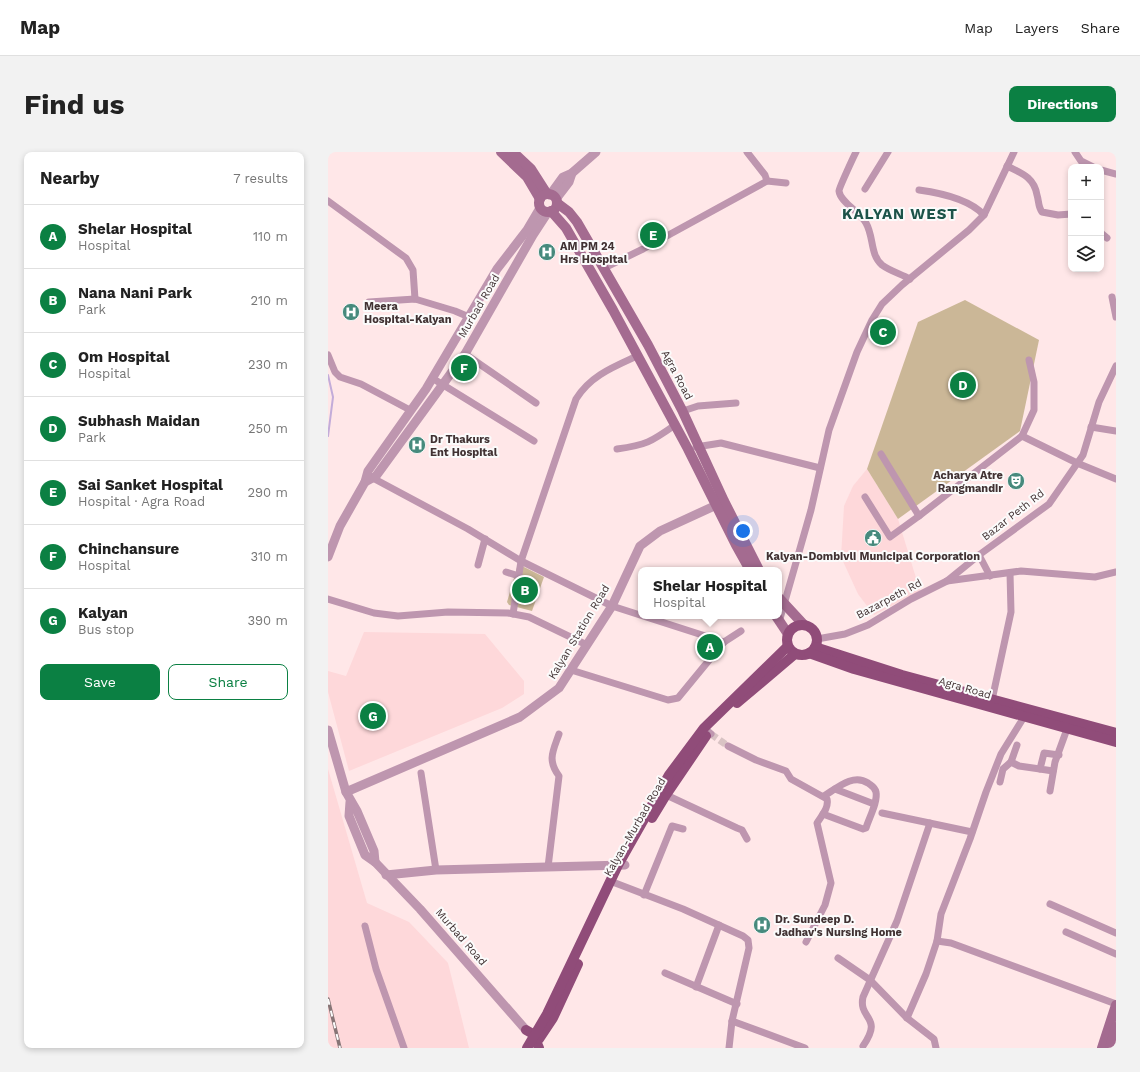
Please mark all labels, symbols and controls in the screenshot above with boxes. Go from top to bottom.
text: Map [20,16,60,39]
text: Map [964,20,993,36]
text: Layers [1015,20,1059,36]
text: Share [1081,20,1120,36]
button: Directions [1009,86,1116,122]
text: Find us [24,88,124,121]
map controls [1068,164,1104,272]
button: + [1068,164,1104,200]
text: Nearby [40,168,99,188]
text: 7 results [233,171,288,186]
button: − [1068,200,1104,236]
district label: KALYAN WEST [842,205,958,223]
text: Shelar Hospital [78,220,192,238]
pin: E [640,220,666,250]
text: A [49,229,57,244]
text: 110 m [253,229,288,244]
button: layers [1068,236,1104,272]
text: Hospital [78,238,130,253]
place label: AM PM 24 Hrs Hospital [560,240,628,266]
hospital icon: AM PM 24 Hrs Hospital [537,242,557,262]
street label: Murbad Road [456,272,502,340]
text: Nana Nani Park [78,284,192,302]
text: B [49,293,57,308]
text: 210 m [250,293,288,308]
place label: Meera Hospital-Kalyan [364,300,452,326]
text: Park [78,302,106,317]
hospital icon: Meera Hospital-Kalyan [341,302,361,322]
pin: C [870,317,896,347]
text: Om Hospital [78,348,170,366]
street label: Agra Road [659,348,695,402]
pin: F [451,353,477,383]
text: C [49,357,57,372]
text: 230 m [248,357,288,372]
text: Hospital [78,366,130,381]
pin: D [950,370,976,400]
text: Subhash Maidan [78,412,200,430]
text: D [48,421,58,436]
text: 250 m [248,421,288,436]
text: Park [78,430,106,445]
place label: Dr Thakurs Ent Hospital [430,433,498,459]
hospital icon: Dr Thakurs Ent Hospital [407,435,427,455]
place label: Acharya Atre Rangmandir [933,469,1003,495]
theatre icon: Acharya Atre Rangmandir [1006,471,1026,491]
text: Sai Sanket Hospital [78,476,223,494]
text: E [49,485,57,500]
text: 290 m [247,485,288,500]
street label: Bazar Peth Rd [979,487,1047,543]
text: Hospital · Agra Road [78,494,205,509]
your location [733,521,753,541]
public building icon: Kalyan-Dombivli Municipal Corporation [863,528,883,548]
text: Chinchansure [78,540,179,558]
text: F [49,549,57,564]
text: 310 m [250,549,288,564]
place label: Kalyan-Dombivli Municipal Corporation [766,550,980,563]
text: Hospital [78,558,130,573]
popup [638,567,782,619]
pin: B [512,575,538,605]
street label: Bazarpeth Rd [854,576,924,622]
text: Shelar Hospital [653,577,767,595]
street label: Kalyan Station Road [546,582,612,682]
text: Hospital [653,595,705,610]
text: Kalyan [78,604,128,622]
text: G [48,613,58,628]
text: 390 m [247,613,288,628]
text: Bus stop [78,622,134,637]
pin: A [697,632,723,662]
button: Save [40,664,160,700]
button: Share [168,664,288,700]
street label: Agra Road [937,674,993,702]
pin: G [360,701,386,731]
street label: Kalyan-Murbad Road [601,775,669,879]
street label: Murbad Road [433,906,489,968]
place label: Dr. Sundeep D. Jadhav's Nursing Home [775,913,902,939]
hospital icon: Dr. Sundeep D. Jadhav's Nursing Home [752,915,772,935]

